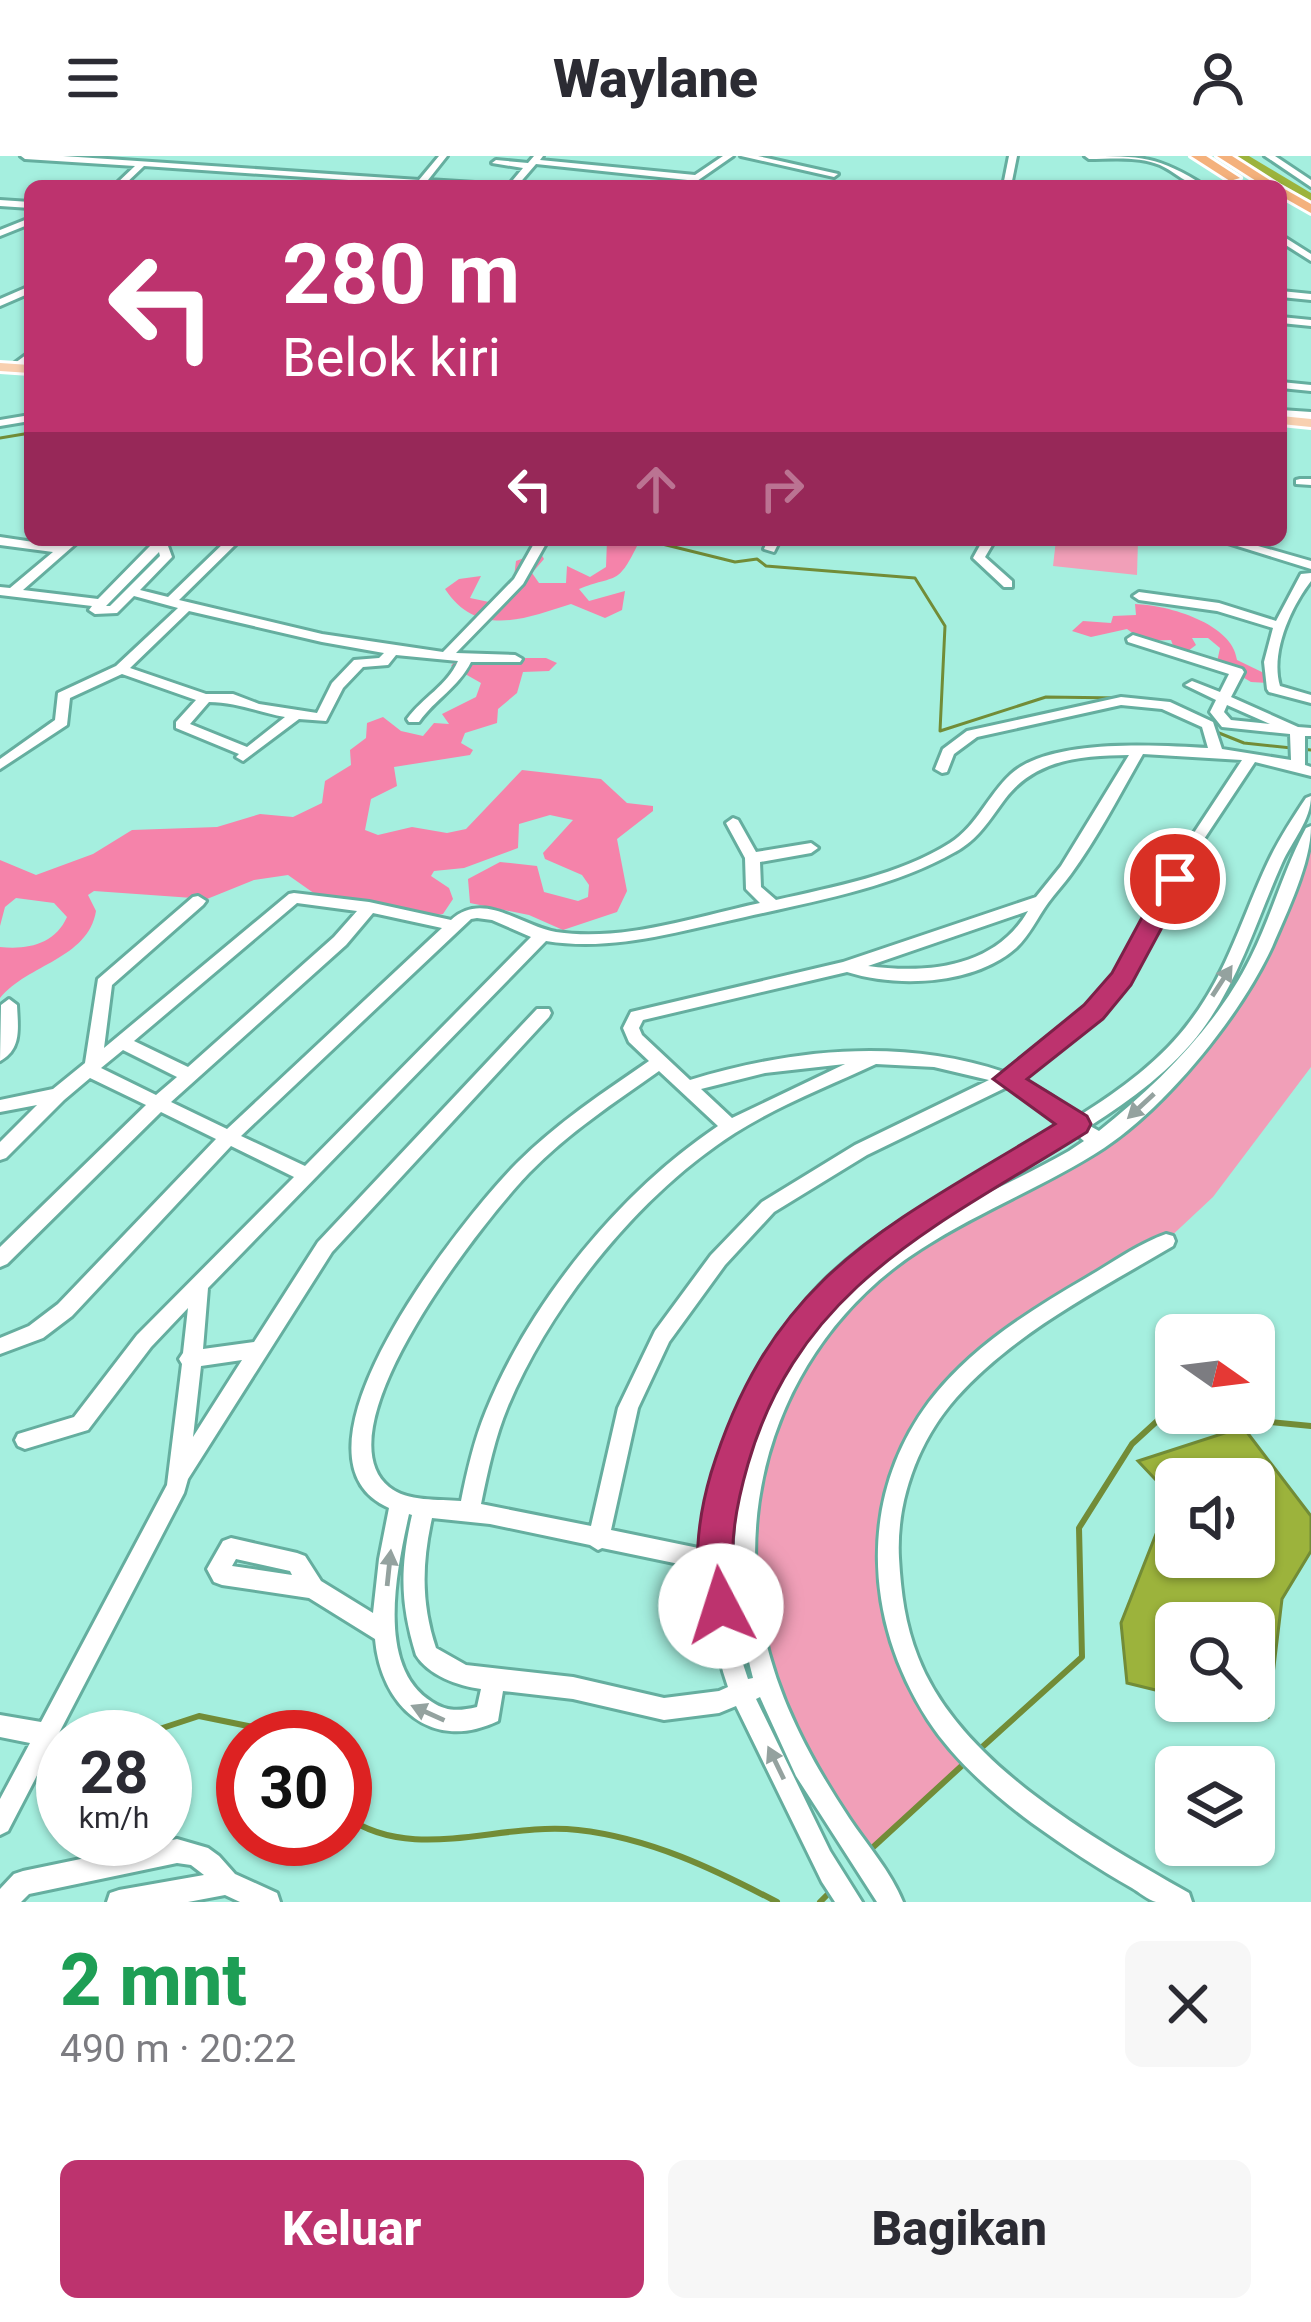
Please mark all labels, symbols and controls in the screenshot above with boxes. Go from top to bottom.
icon: menu [60,45,126,111]
icon: person [1185,45,1251,111]
text: Waylane [553,47,758,110]
text: 280 m [282,225,520,324]
icon: left [84,228,240,384]
text: Belok kiri [282,326,501,389]
icon: left [497,456,563,522]
icon: ahead [623,456,689,522]
icon: right [749,456,815,522]
pin [1124,828,1226,930]
icon: arrive [1142,846,1208,912]
one-way arrow [1211,964,1233,997]
one-way arrow [1126,1091,1155,1119]
north arrow [1155,1314,1275,1434]
map controls [1155,1314,1275,1866]
button: sound [1155,1458,1275,1578]
position arrow [658,1543,784,1669]
one-way arrow [380,1549,399,1586]
button: search [1155,1602,1275,1722]
one-way arrow [410,1703,445,1723]
speed limit sign: 30 [216,1710,372,1866]
text: 28 [80,1737,148,1808]
one-way arrow [766,1745,786,1780]
button: layers [1155,1746,1275,1866]
text: km/h [79,1800,149,1835]
text: 2 mnt [60,1938,247,2023]
button: close [1125,1941,1251,2067]
text: 490 m · 20:22 [60,2026,296,2072]
button: Keluar [60,2160,644,2298]
button: Bagikan [668,2160,1251,2298]

